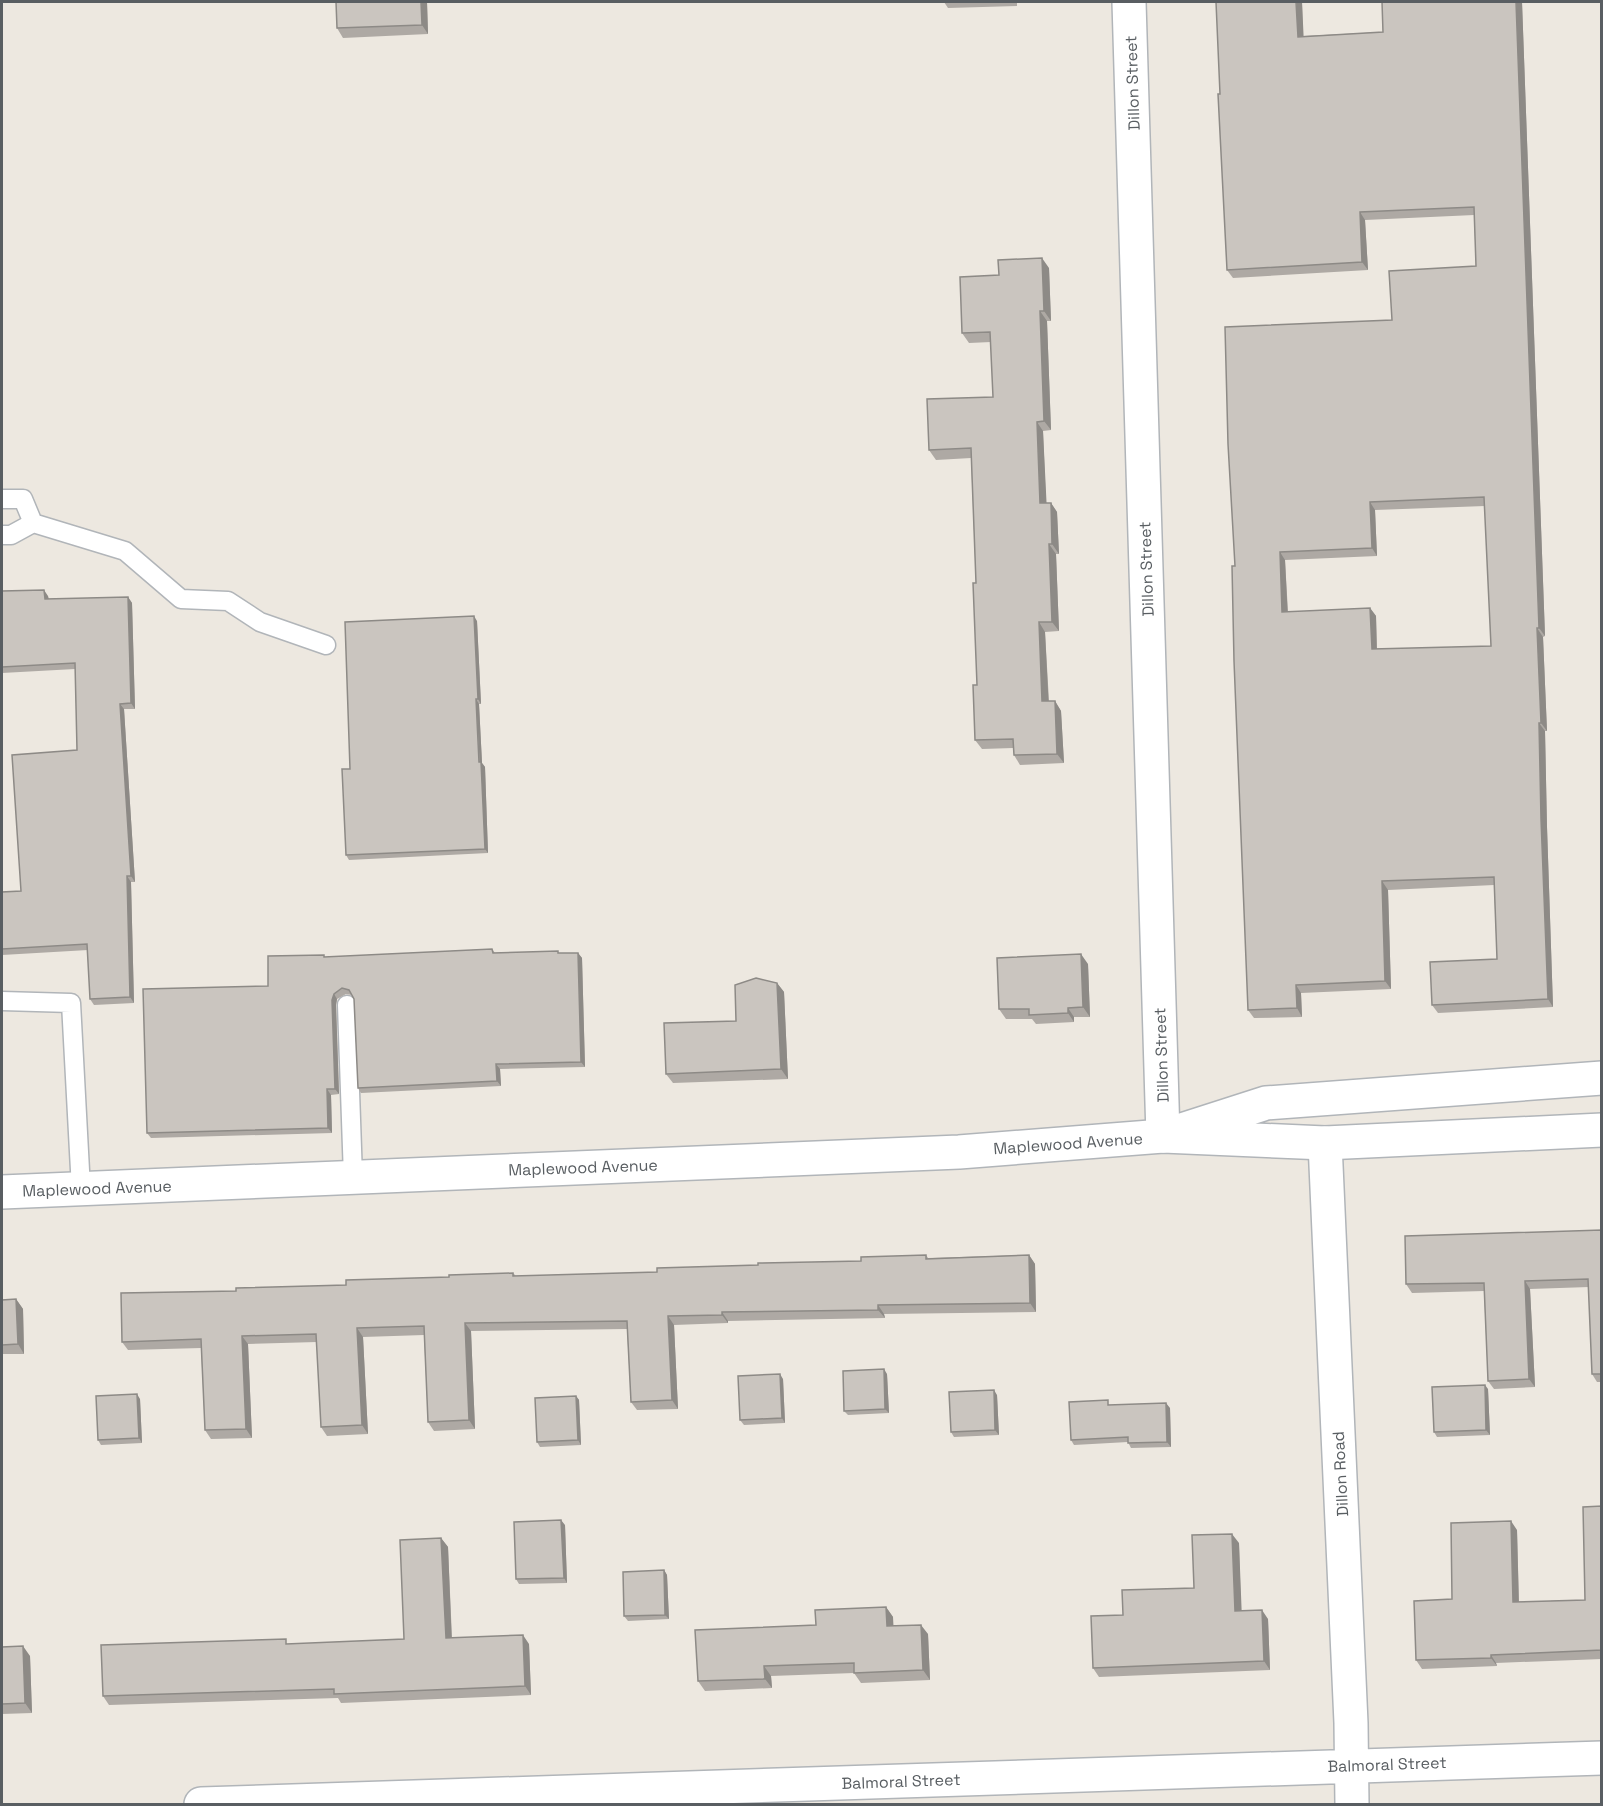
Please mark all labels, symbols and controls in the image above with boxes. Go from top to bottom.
street label: Dillon Street [1120,35,1145,131]
street label: Dillon Street [1134,521,1159,617]
street label: Dillon Street [1149,1007,1174,1103]
street label: Maplewood Avenue [993,1128,1143,1159]
street label: Maplewood Avenue [508,1154,658,1181]
street label: Maplewood Avenue [22,1175,172,1202]
street label: Dillon Road [1328,1431,1353,1517]
street label: Balmoral Street [1327,1752,1447,1777]
street label: Balmoral Street [841,1769,961,1794]

